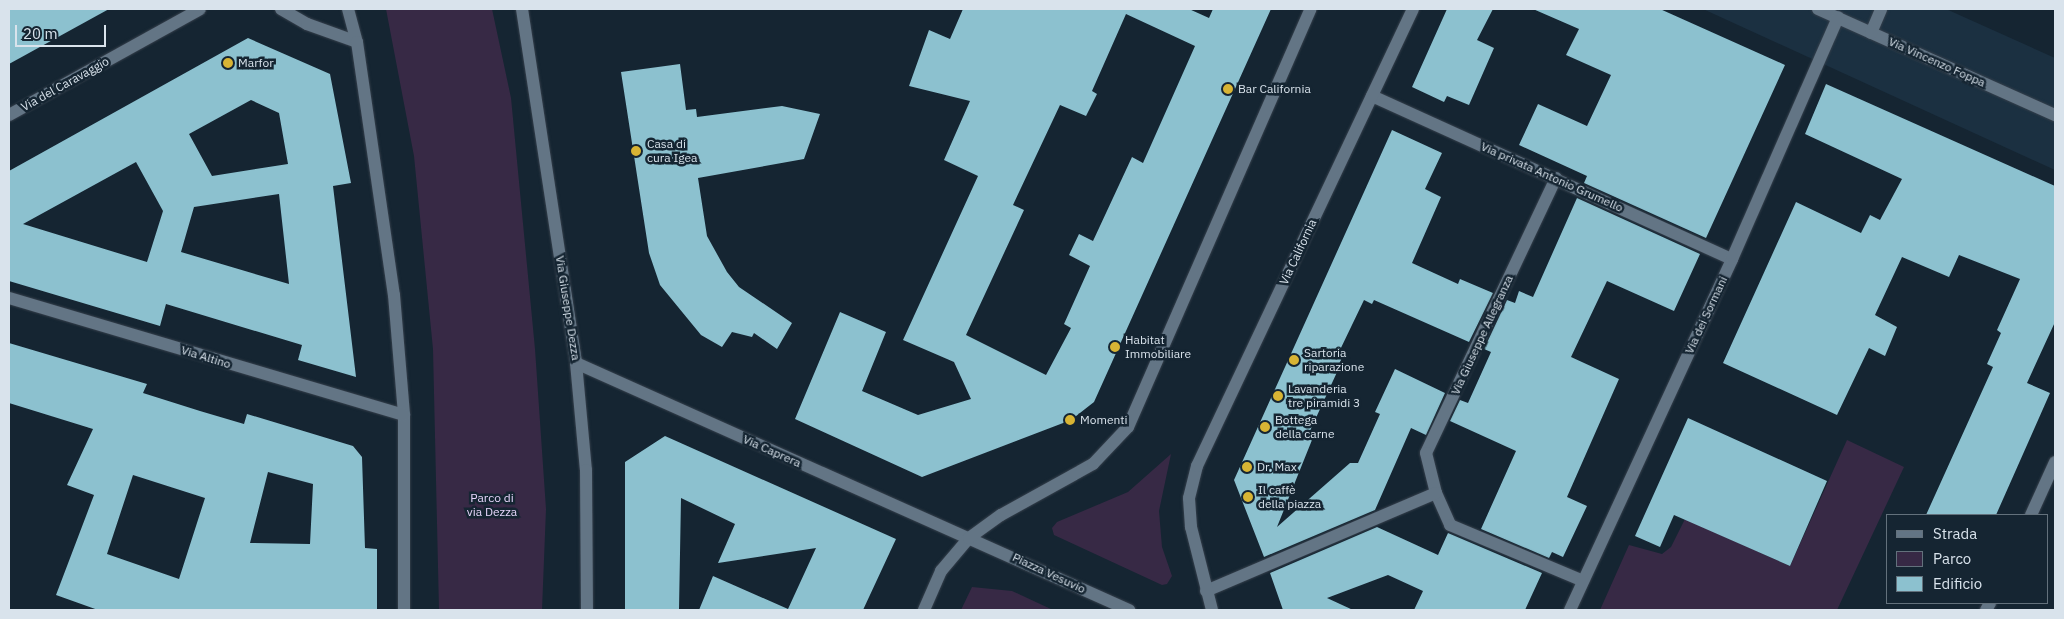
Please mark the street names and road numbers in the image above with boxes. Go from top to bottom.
street label: Via Vincenzo Foppa [1886,34,1988,90]
street label: Via del Caravaggio [19,54,111,114]
street label: Via privata Antonio Grumello [1479,139,1625,215]
street label: Via California [1277,217,1319,287]
street label: Via Giuseppe Dezza [553,255,583,361]
street label: Via Giuseppe Allegranza [1448,273,1516,397]
street label: Via dei Sormani [1682,274,1730,356]
street label: Via Altino [179,343,233,371]
street label: Via Caprera [741,432,803,470]
street label: Piazza Vesuvio [1010,550,1088,596]

